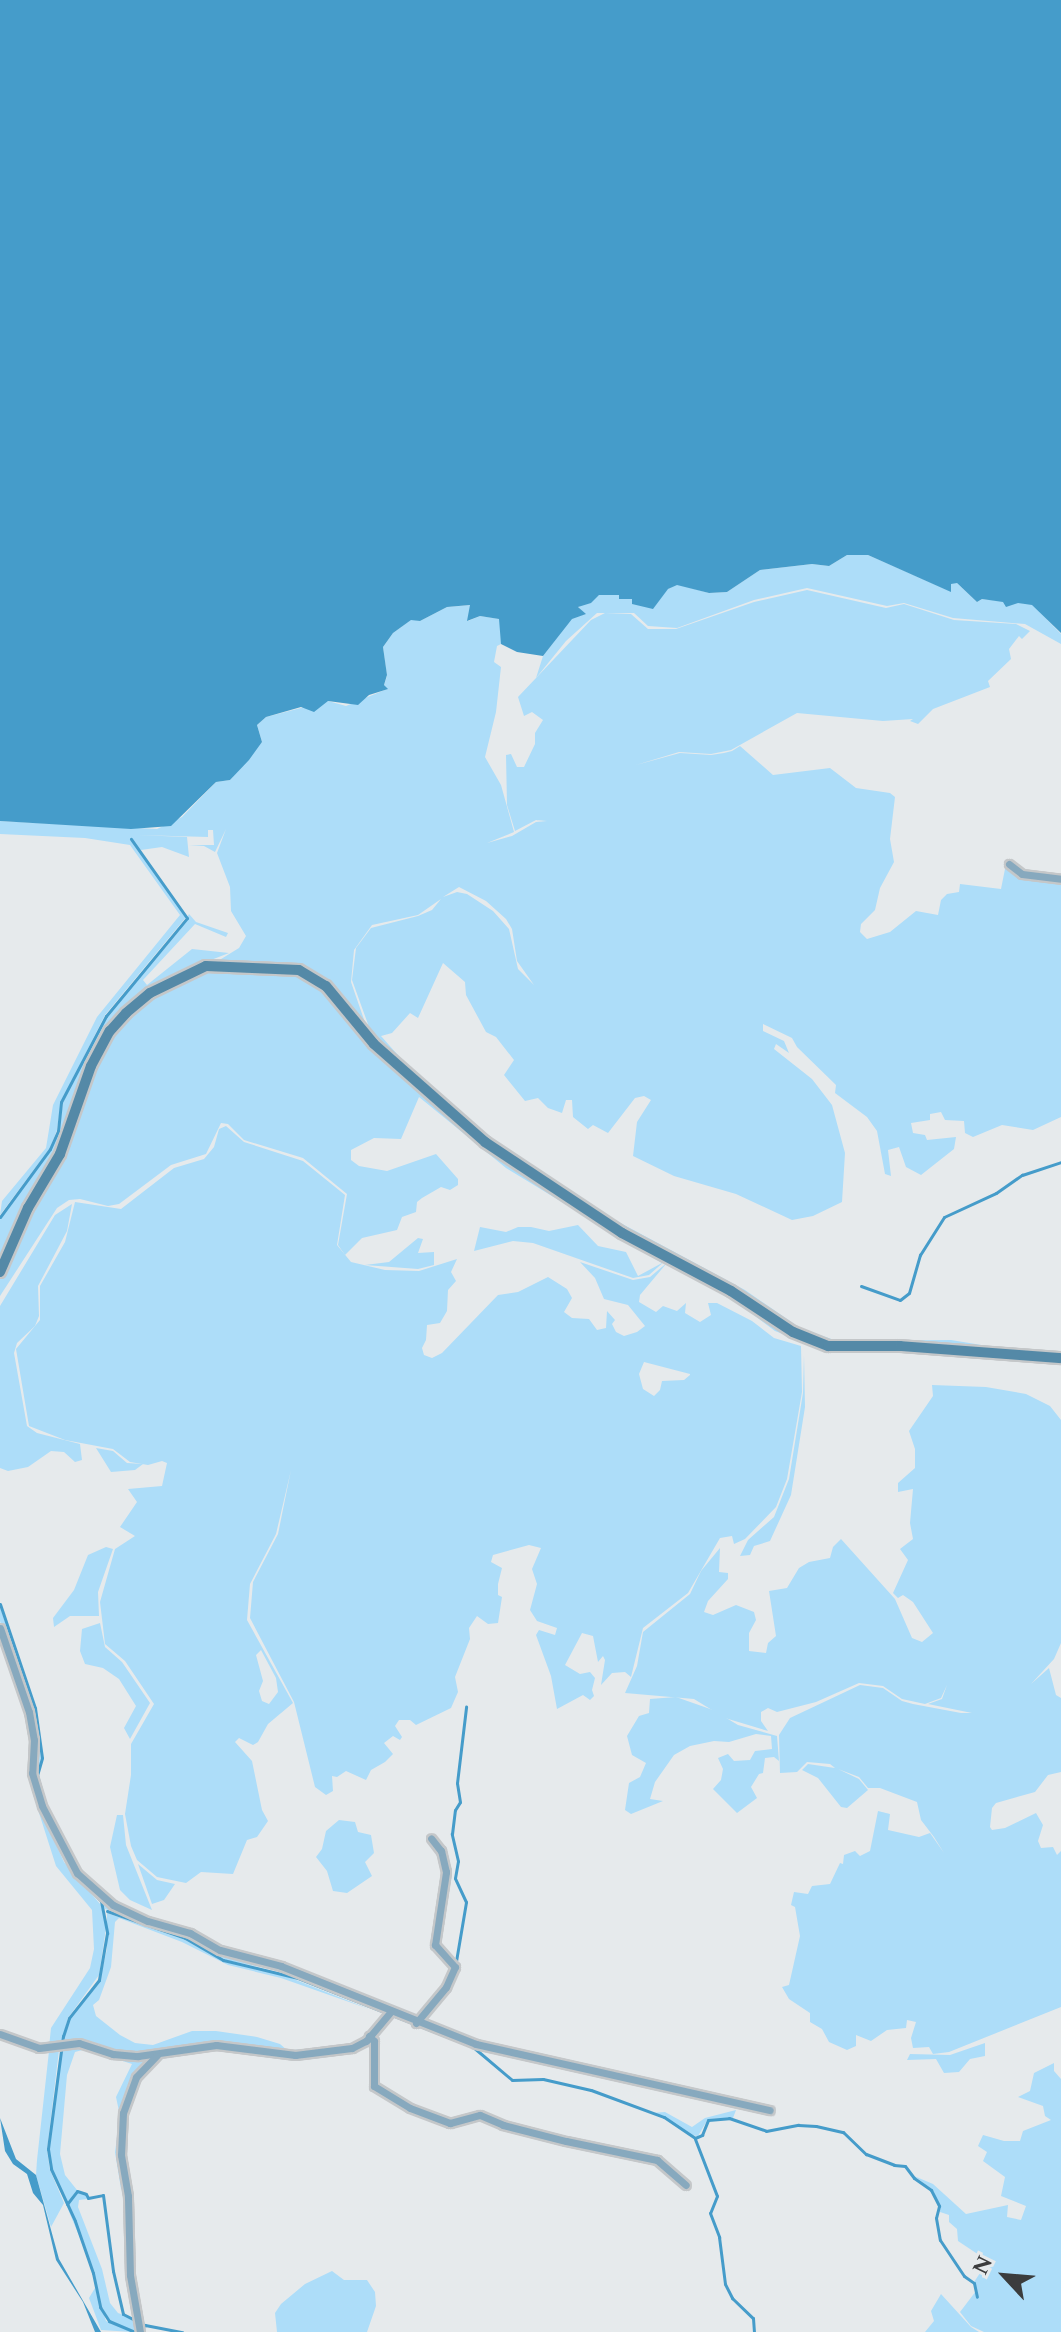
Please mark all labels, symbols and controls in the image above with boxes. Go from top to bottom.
north arrow [965,2236,1045,2316]
text: N [964,2250,1002,2281]

